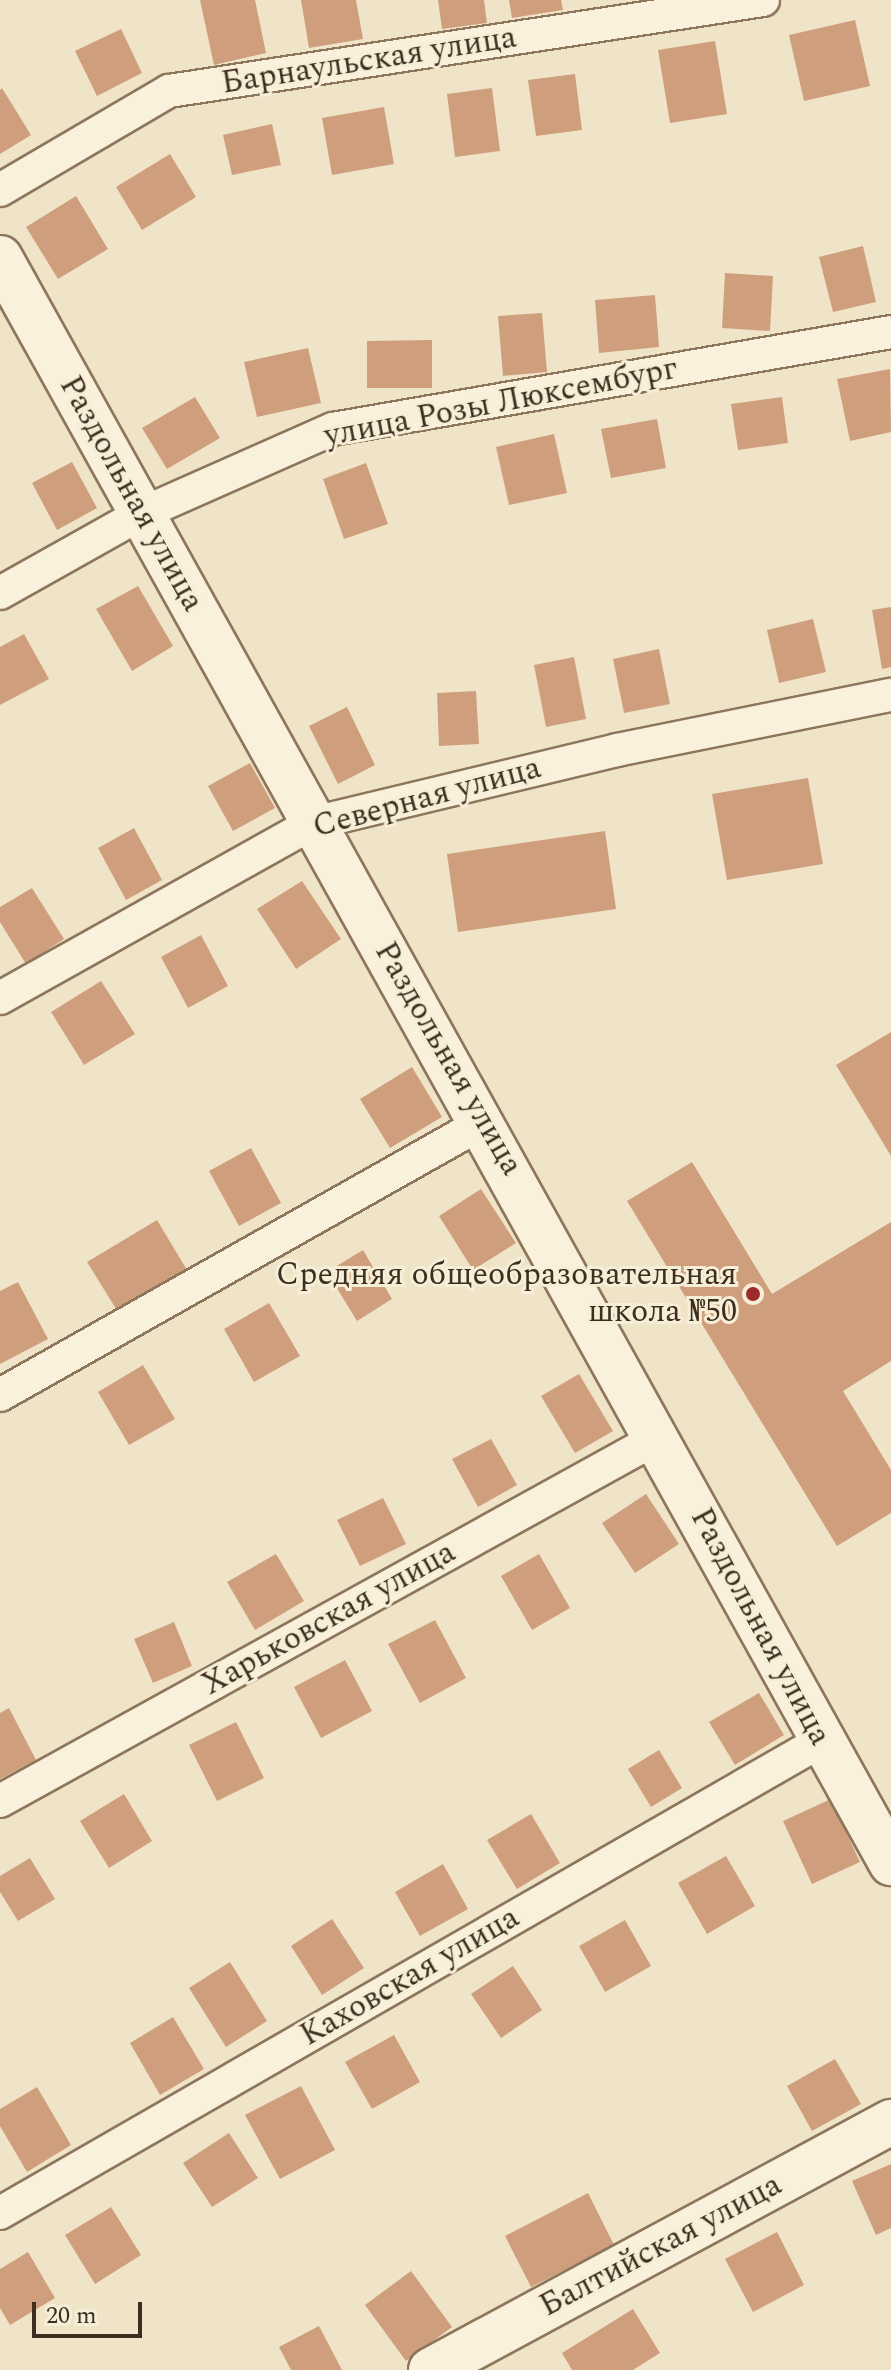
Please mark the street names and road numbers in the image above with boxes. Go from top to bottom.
street label: Барнаульская улица [219,19,519,103]
street label: улица Розы Люксембург [321,350,681,456]
street label: Раздольная улица [50,370,212,618]
street label: Северная улица [309,749,545,847]
street label: Раздольная улица [366,935,530,1183]
street label: Раздольная улица [681,1502,839,1752]
street label: Харьковская улица [196,1533,462,1705]
street label: Каховская улица [294,1899,526,2055]
street label: Балтийская улица [533,2166,789,2326]

